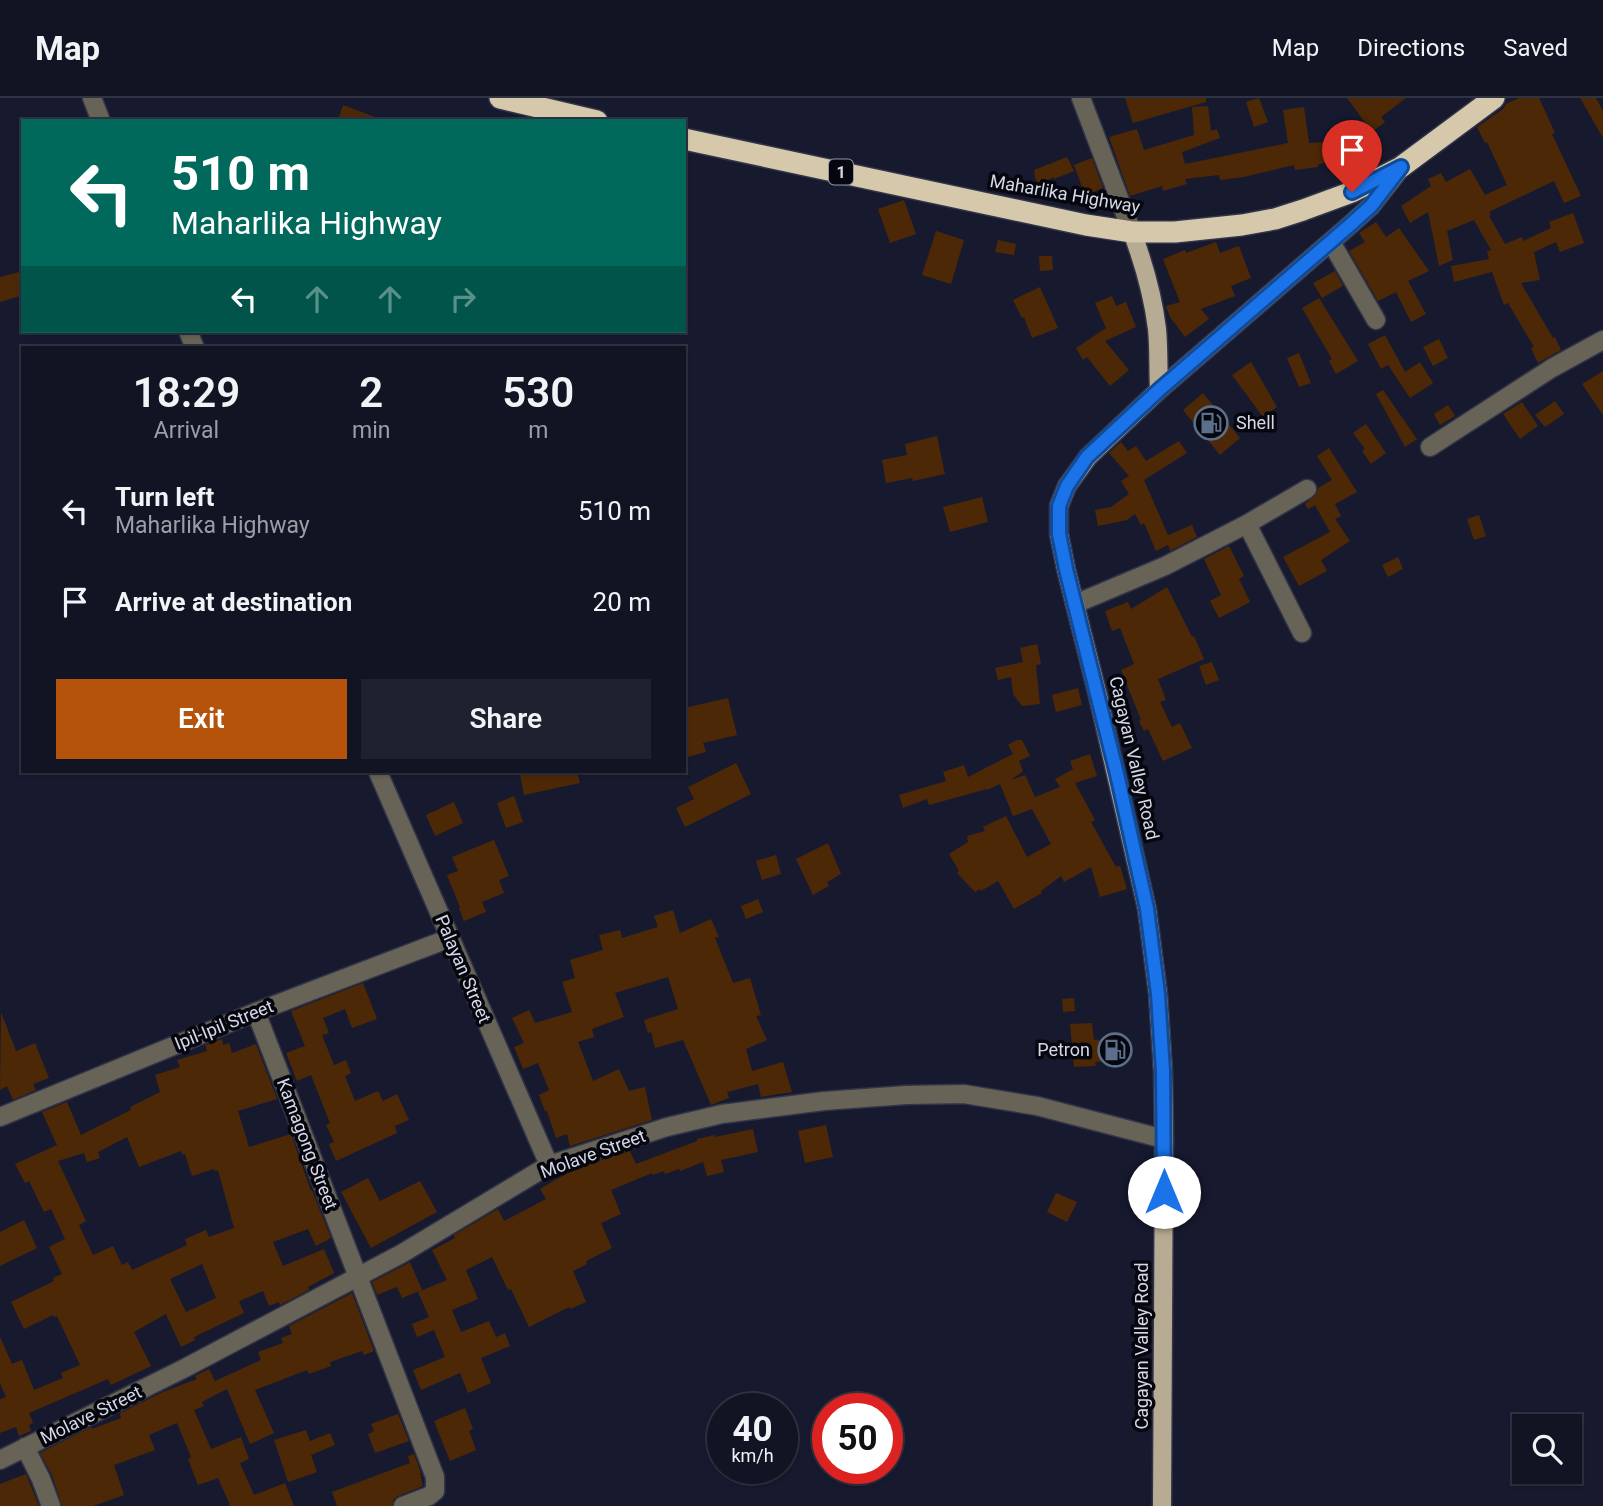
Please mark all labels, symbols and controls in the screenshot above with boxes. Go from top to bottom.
text: Map [35,29,100,68]
text: Map [1272,34,1319,62]
text: Directions [1357,34,1465,62]
text: Saved [1503,34,1568,62]
pin [1322,120,1382,192]
icon: arrive [1333,131,1371,169]
text: 510 m [171,145,310,202]
icon: left [56,147,147,238]
road number: 1 [829,159,853,184]
street label: Maharlika Highway [988,170,1142,217]
text: Maharlika Highway [171,204,442,242]
icon: left [225,280,263,318]
icon: ahead [298,280,336,318]
icon: ahead [371,280,409,318]
icon: right [444,280,482,318]
text: 18:29 [133,368,240,417]
text: 2 [359,368,383,417]
text: 530 [502,368,574,417]
fuel station icon: Shell [1192,404,1230,442]
place label: Shell [1236,412,1275,433]
text: Arrival [154,417,219,444]
text: min [352,417,390,444]
text: m [528,417,548,444]
text: Turn left [115,482,214,512]
icon: left [56,492,94,530]
text: 510 m [578,496,651,526]
text: Maharlika Highway [115,512,310,539]
icon: arrive [56,583,94,621]
text: Arrive at destination [115,587,352,617]
text: 20 m [593,587,651,617]
street label: Cagayan Valley Road [1105,674,1164,842]
button: Exit [56,679,347,759]
button: Share [361,679,651,759]
street label: Palayan Street [431,912,496,1026]
street label: Ipil-Ipil Street [171,995,276,1054]
fuel station icon: Petron [1096,1031,1134,1069]
place label: Petron [1037,1039,1090,1060]
street label: Kamagong Street [273,1075,342,1213]
street label: Molave Street [537,1125,648,1182]
position arrow [1127,1155,1201,1229]
street label: Cagayan Valley Road [1131,1262,1152,1430]
street label: Molave Street [37,1381,145,1448]
speed limit sign: 50 [812,1393,903,1484]
text: 40 [732,1409,773,1450]
map controls [1512,1414,1582,1484]
button: search [1512,1414,1582,1484]
text: km/h [731,1445,774,1466]

